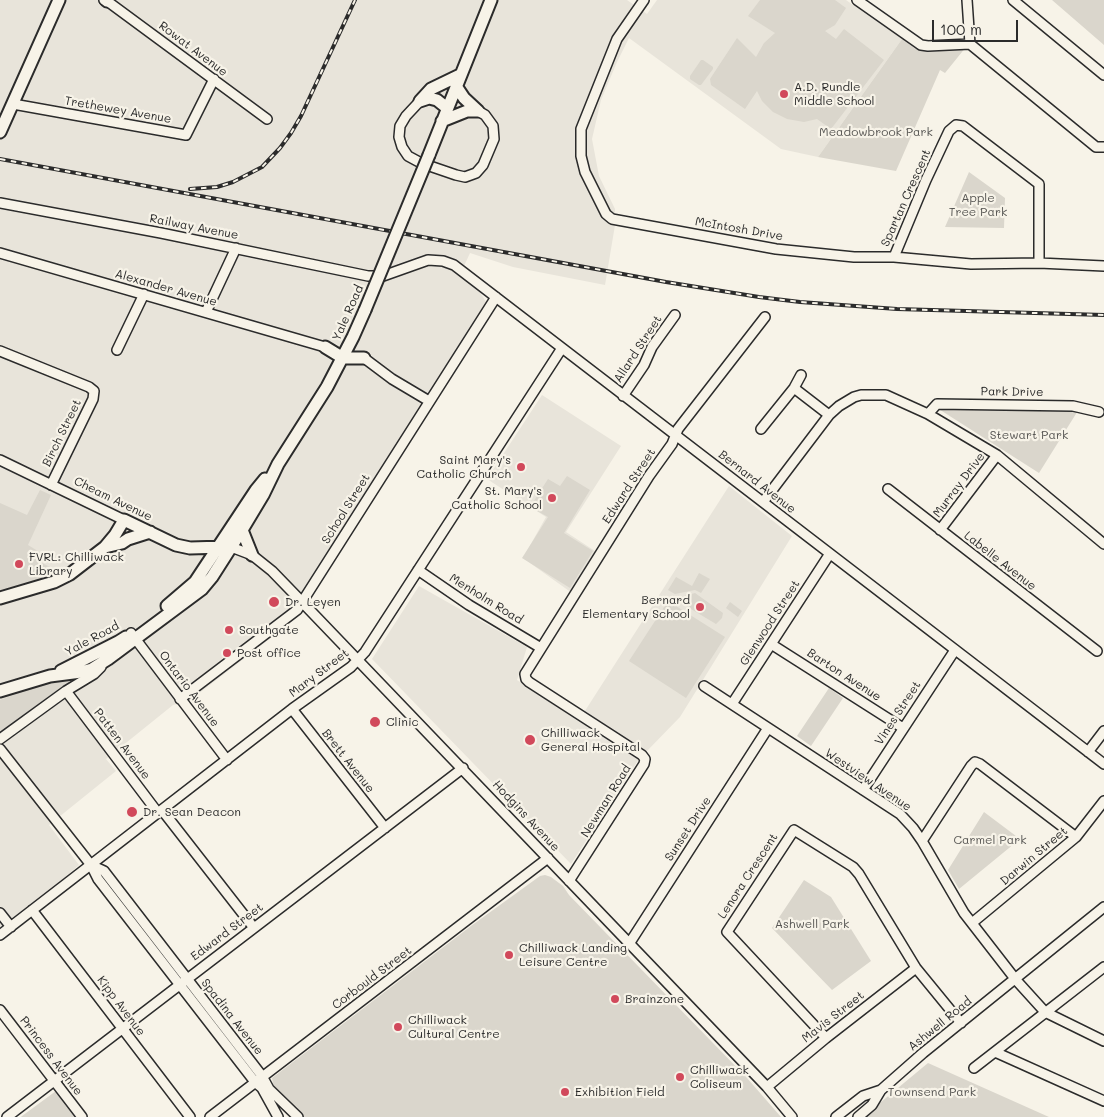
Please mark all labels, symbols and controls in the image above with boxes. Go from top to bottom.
scale bar [934,10,1020,42]
street label: Rowat Avenue [156,19,230,79]
text: 100 m [940,19,982,39]
place label: A.D. Rundle Middle School [794,80,875,108]
marker: A.D. Rundle Middle School [778,88,790,100]
street label: Trethewey Avenue [64,94,172,126]
park label: Meadowbrook Park [819,125,933,139]
street label: Spartan Crescent [878,147,934,249]
park label: Apple Tree Park [949,191,1007,219]
street label: Railway Avenue [148,211,240,243]
street label: McIntosh Drive [694,214,784,244]
street label: Alexander Avenue [113,267,219,309]
street label: Yale Road [329,283,367,343]
street label: Allard Street [611,313,665,385]
street label: Park Drive [980,384,1044,400]
street label: Birch Street [40,397,84,469]
park label: Stewart Park [990,428,1068,442]
street label: Edward Street [599,446,659,526]
street label: Bernard Avenue [716,447,798,517]
street label: Murray Drive [930,450,988,520]
place label: Saint Mary's Catholic Church [416,453,511,481]
marker: Saint Mary's Catholic Church [515,461,527,473]
street label: School Street [319,471,373,547]
street label: Cheam Avenue [72,474,154,524]
place label: St. Mary's Catholic School [451,484,542,512]
marker: St. Mary's Catholic School [546,492,558,504]
street label: Labelle Avenue [961,528,1039,594]
place label: FVRL: Chilliwack Library [29,550,124,578]
marker: FVRL: Chilliwack Library [13,558,25,570]
street label: Menholm Road [447,571,525,627]
street label: Glenwood Street [737,577,803,669]
place label: Bernard Elementary School [582,593,690,621]
marker: Dr. Leyen [267,595,281,609]
place label: Dr. Leyen [285,595,341,609]
marker: Bernard Elementary School [694,601,706,613]
street label: Yale Road [62,619,122,659]
place label: Southgate [239,623,299,637]
marker: Southgate [223,624,235,636]
place label: Post office [237,646,301,660]
street label: Mary Street [286,646,352,700]
street label: Barton Avenue [804,646,884,704]
marker: Post office [221,647,233,659]
street label: Ontario Avenue [156,648,222,730]
street label: Vines Street [872,678,924,748]
street label: Patten Avenue [91,706,153,782]
marker: Clinic [368,715,382,729]
place label: Clinic [386,715,419,729]
street label: Brett Avenue [319,726,377,796]
place label: Chilliwack General Hospital [541,726,640,754]
marker: Chilliwack General Hospital [523,733,537,747]
street label: Westview Avenue [822,746,914,814]
street label: Newman Road [578,762,634,840]
street label: Hodgins Avenue [489,778,563,854]
street label: Sunset Drive [662,794,714,864]
marker: Dr. Sean Deacon [125,805,139,819]
place label: Dr. Sean Deacon [143,805,241,819]
street label: Darwin Street [997,824,1071,888]
street label: Lenora Crescent [715,831,781,921]
park label: Carmel Park [953,833,1027,847]
street label: Edward Street [188,900,266,964]
park label: Ashwell Park [775,917,849,931]
place label: Chilliwack Landing Leisure Centre [519,941,627,969]
street label: Corbould Street [329,943,415,1013]
marker: Chilliwack Landing Leisure Centre [503,949,515,961]
street label: Kipp Avenue [94,973,148,1039]
street label: Spadina Avenue [198,976,266,1058]
street label: Mavis Street [799,988,867,1046]
place label: Brainzone [625,992,684,1006]
marker: Brainzone [609,993,621,1005]
street label: Ashwell Road [905,994,975,1054]
place label: Chilliwack Cultural Centre [408,1013,500,1041]
street label: Princess Avenue [17,1014,85,1098]
marker: Chilliwack Cultural Centre [392,1021,404,1033]
place label: Chilliwack Coliseum [690,1063,749,1091]
marker: Chilliwack Coliseum [674,1071,686,1083]
place label: Exhibition Field [575,1085,665,1099]
park label: Townsend Park [888,1085,976,1099]
marker: Exhibition Field [559,1086,571,1098]

